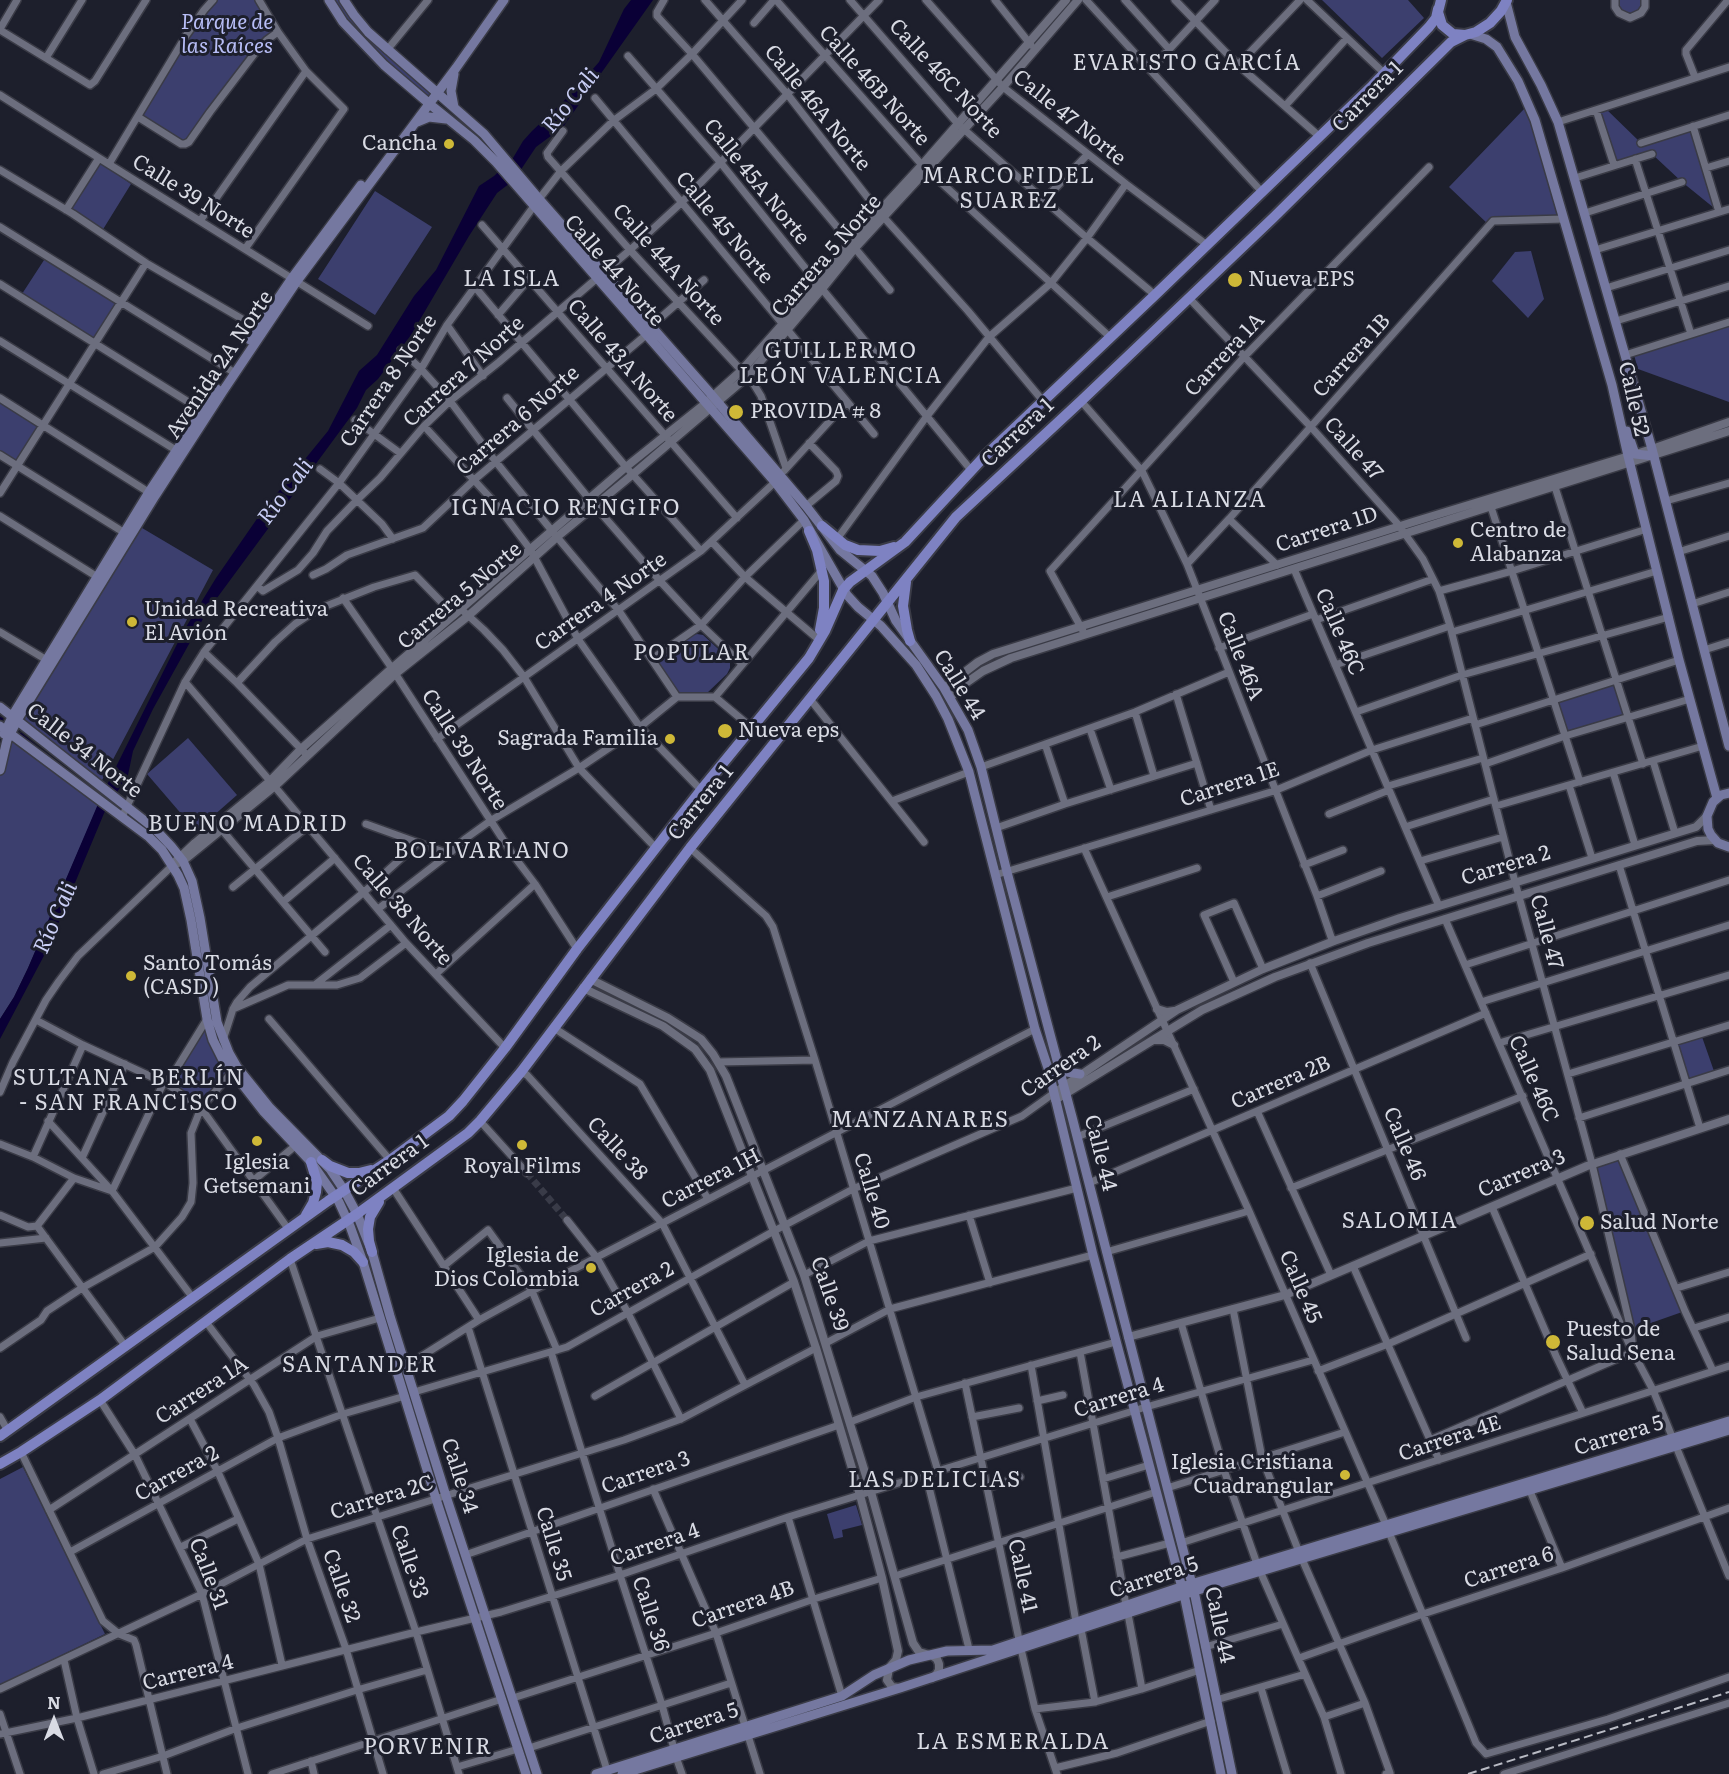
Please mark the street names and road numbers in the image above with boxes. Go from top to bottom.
street label: Calle 46C Norte [883,14,1007,144]
street label: Calle 46B Norte [813,21,935,151]
street label: Calle 46A Norte [758,40,876,176]
street label: Carrera 1 [1327,56,1409,138]
street label: Calle 47 Norte [1007,65,1131,171]
street label: Calle 45A Norte [698,114,814,250]
street label: Calle 39 Norte [127,149,259,245]
street label: Calle 45 Norte [670,167,778,289]
street label: Carrera 5 Norte [767,190,887,322]
street label: Calle 44A Norte [607,199,729,331]
street label: Calle 44 Norte [559,210,669,332]
street label: Avenida 2A Norte [161,286,279,444]
street label: Calle 43A Norte [562,294,682,428]
street label: Carrera 1A [1180,308,1270,402]
street label: Carrera 1B [1308,309,1396,403]
street label: Carrera 8 Norte [335,310,443,452]
street label: Carrera 7 Norte [398,311,530,433]
street label: Calle 52 [1612,359,1654,439]
street label: Carrera 6 Norte [451,361,585,481]
street label: Carrera 1 [977,393,1059,473]
street label: Calle 47 [1318,412,1388,486]
street label: Carrera 1D [1273,502,1381,558]
street label: Carrera 5 Norte [393,537,527,655]
street label: Carrera 4 Norte [530,547,672,657]
street label: Calle 46C [1309,585,1369,679]
street label: Calle 46A [1212,608,1268,704]
street label: Calle 44 [928,645,990,725]
street label: Calle 39 Norte [416,685,512,815]
street label: Calle 34 Norte [21,698,147,804]
street label: Carrera 1E [1177,757,1283,813]
street label: Carrera 1 [663,760,739,846]
street label: Carrera 2 [1458,840,1554,892]
street label: Calle 38 Norte [347,849,457,971]
street label: Calle 47 [1524,892,1568,972]
street label: Carrera 2 [1016,1030,1106,1104]
street label: Calle 46C [1503,1032,1563,1126]
street label: Carrera 2B [1227,1051,1335,1115]
street label: Calle 46 [1377,1103,1431,1185]
street label: Calle 38 [581,1112,653,1186]
street label: Calle 44 [1078,1112,1122,1194]
street label: Carrera 1 [346,1129,434,1203]
street label: Carrera 1H [657,1143,765,1215]
street label: Carrera 3 [1474,1144,1570,1204]
street label: Calle 40 [847,1150,895,1232]
street label: Calle 45 [1273,1247,1327,1327]
street label: Calle 39 [805,1253,853,1335]
street label: Carrera 2 [586,1257,678,1323]
street label: Carrera 1A [151,1352,253,1430]
street label: Carrera 4 [1071,1372,1167,1424]
street label: Carrera 5 [1571,1410,1667,1462]
street label: Carrera 4E [1396,1411,1504,1467]
street label: Calle 34 [435,1435,483,1517]
street label: Carrera 2 [131,1441,223,1507]
street label: Carrera 3 [598,1446,694,1500]
street label: Carrera 2C [327,1470,437,1526]
street label: Calle 35 [530,1504,576,1584]
street label: Carrera 4 [607,1518,703,1572]
street label: Calle 33 [385,1522,433,1602]
street label: Calle 31 [183,1535,233,1613]
street label: Calle 41 [1002,1537,1042,1615]
street label: Carrera 6 [1461,1542,1557,1594]
street label: Calle 32 [317,1546,365,1626]
street label: Carrera 5 [1106,1552,1202,1604]
street label: Calle 36 [626,1573,674,1655]
street label: Carrera 4B [688,1576,798,1634]
street label: Calle 44 [1199,1584,1239,1666]
street label: Carrera 4 [140,1650,236,1696]
street label: Carrera 5 [646,1698,742,1750]

